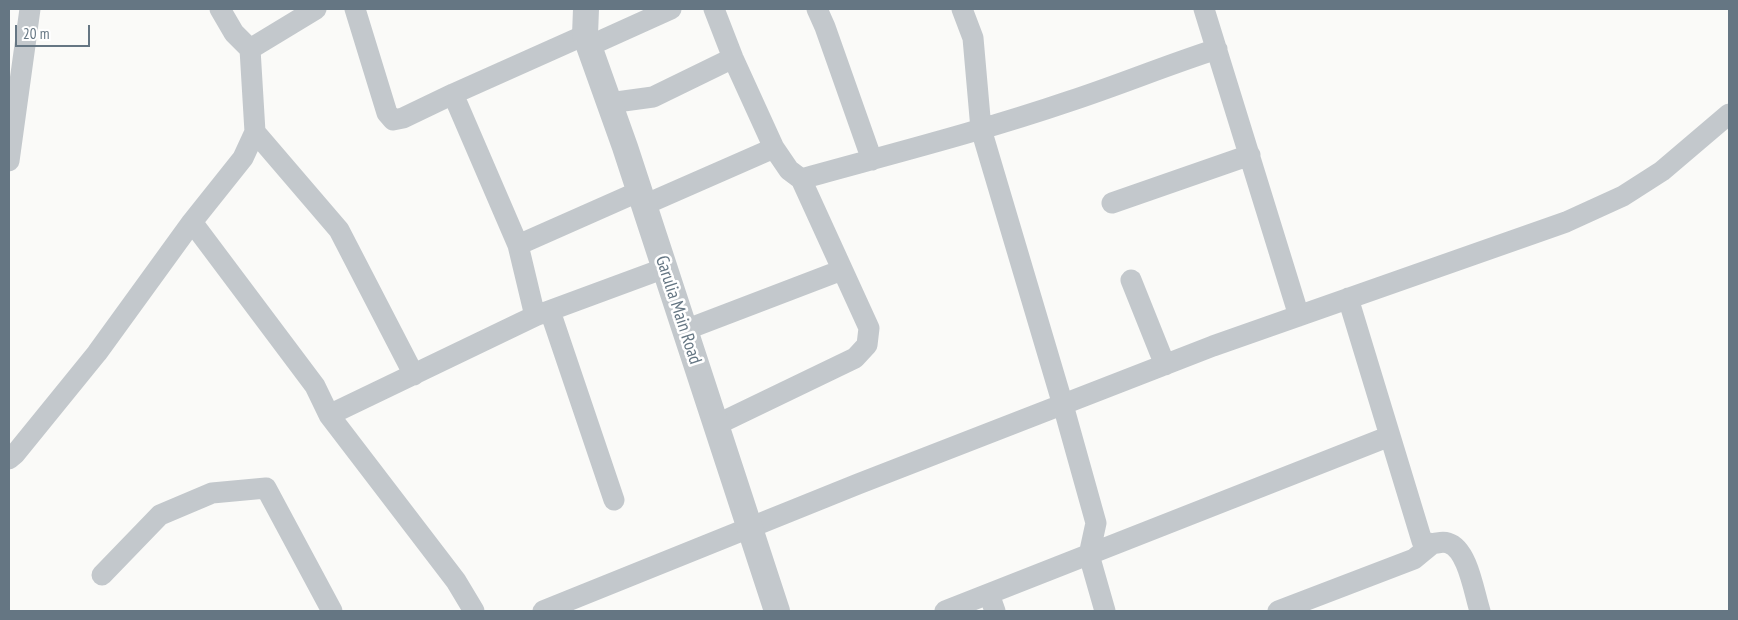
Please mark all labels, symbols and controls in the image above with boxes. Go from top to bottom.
scale bar [18,15,92,47]
text: 20 m [23,24,49,43]
street label: Garulia Main Road [650,253,706,367]

